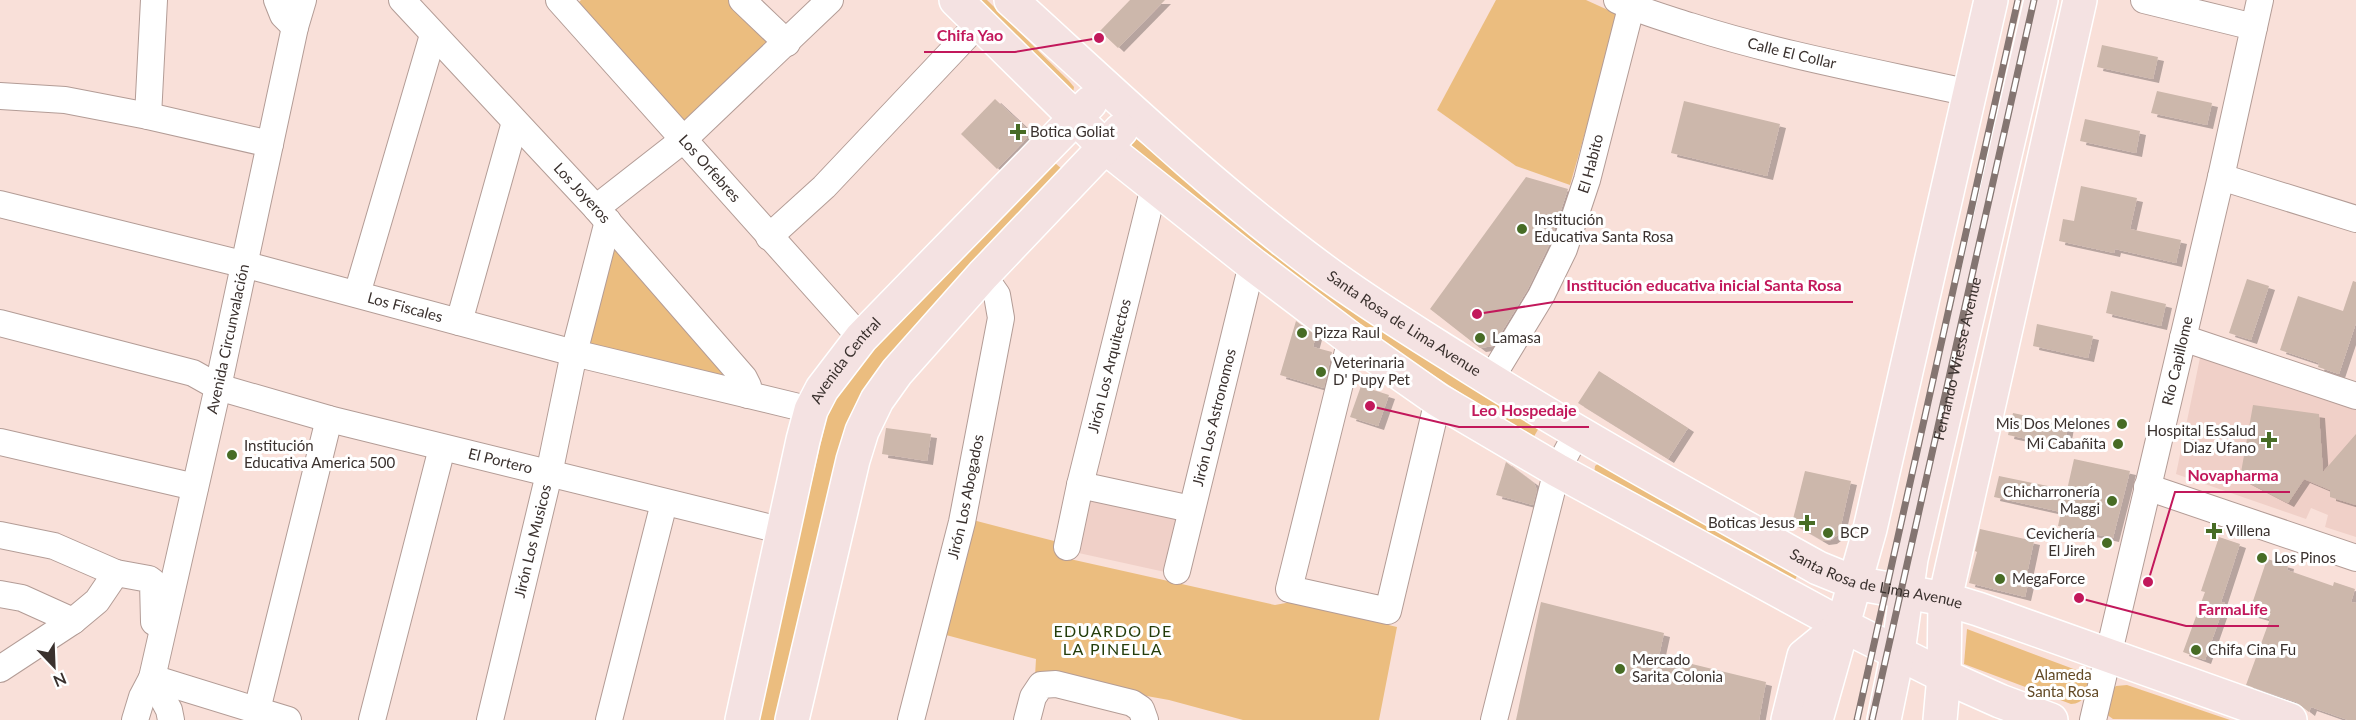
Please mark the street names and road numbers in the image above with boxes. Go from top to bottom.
street label: Calle El Collar [1746,33,1839,72]
street label: Los Orfebres [676,130,745,205]
street label: El Habito [1573,132,1606,195]
street label: Los Joyeros [550,159,615,226]
street label: Avenida Circunvalación [202,262,252,416]
street label: Santa Rosa de Lima Avenue [1324,266,1485,380]
street label: Fernando Wiesse Avenue [1929,275,1984,442]
street label: Los Fiscales [366,288,445,325]
street label: Jirón Los Arquitectos [1083,297,1134,435]
street label: Avenida Central [806,313,884,407]
street label: Río Capillome [2158,314,2196,407]
street label: Jirón Los Astronomos [1188,347,1239,488]
street label: Jirón Los Abogados [943,433,987,561]
street label: El Portero [467,444,535,477]
street label: Jirón Los Musicos [510,482,554,599]
street label: Santa Rosa de Lima Avenue [1787,544,1965,612]

